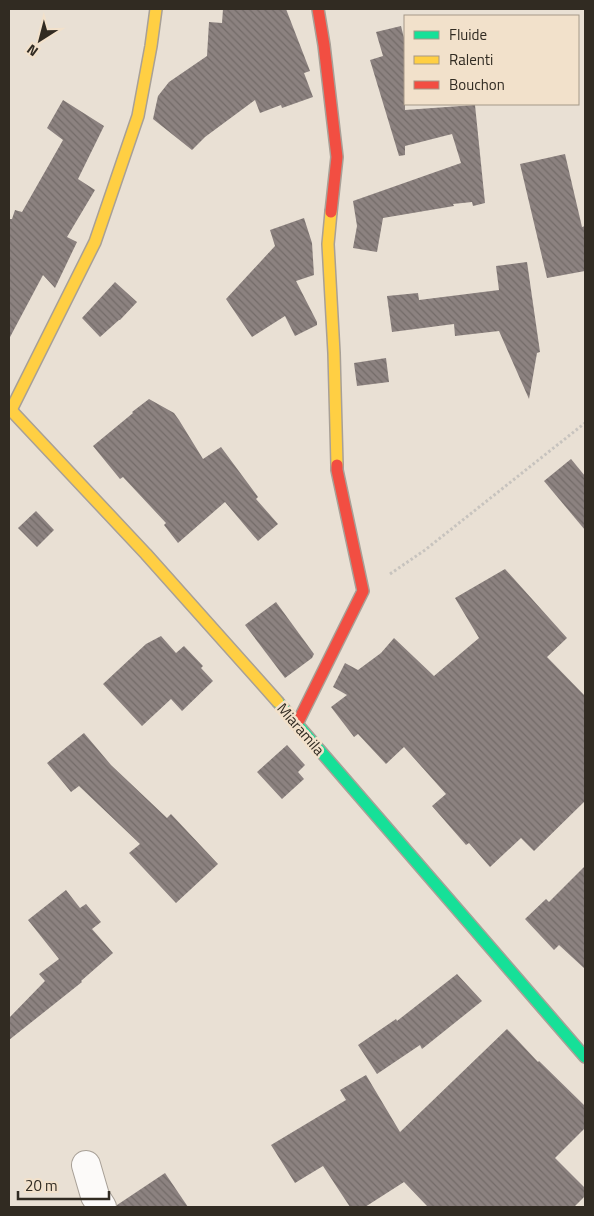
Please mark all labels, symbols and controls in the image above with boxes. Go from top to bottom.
north arrow [15,15,65,65]
legend [404,15,579,105]
text: Fluide [449,23,487,46]
text: N [22,40,42,62]
text: Ralenti [449,48,493,71]
text: Bouchon [449,73,505,96]
street label: Miaramila [272,698,331,761]
scale bar [18,1168,109,1200]
text: 20 m [25,1174,58,1197]

